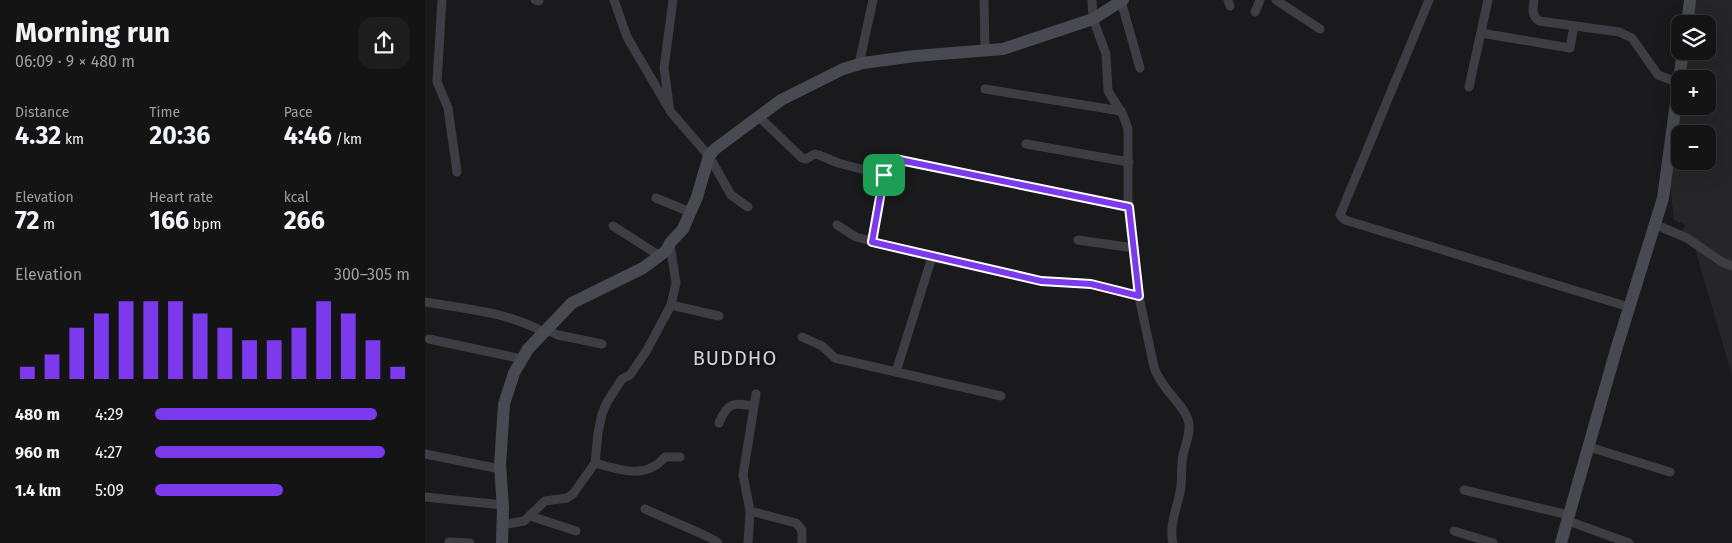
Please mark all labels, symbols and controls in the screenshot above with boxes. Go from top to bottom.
map controls [1671,15,1716,170]
button: layers [1671,15,1716,60]
text: Morning run [15,16,170,49]
button: share [358,17,410,69]
text: 06:09 · 9 × 480 m [15,52,135,71]
button: + [1671,70,1716,115]
text: Distance [15,104,69,121]
text: Time [149,104,180,121]
text: Pace [284,104,313,121]
text: 4.32 [15,121,61,151]
text: 20:36 [149,121,210,151]
text: 4:46 [284,121,332,151]
button: − [1671,125,1716,170]
text: km [61,131,84,148]
text: /km [332,131,362,148]
pin [863,154,905,196]
icon: arrive [870,161,898,189]
text: Elevation [15,189,74,206]
text: Heart rate [149,189,213,206]
text: kcal [284,189,309,206]
text: 72 [15,206,39,236]
text: 166 [149,206,189,236]
text: 266 [284,206,325,236]
text: m [39,216,55,233]
text: bpm [189,216,221,233]
text: Elevation [15,265,82,284]
text: 300–305 m [334,265,410,284]
district label: BUDDHO [693,346,777,370]
text: 480 m [15,405,60,424]
text: 4:29 [95,405,124,424]
text: 960 m [15,443,60,462]
text: 4:27 [95,443,122,462]
text: 1.4 km [15,481,61,500]
text: 5:09 [95,481,124,500]

